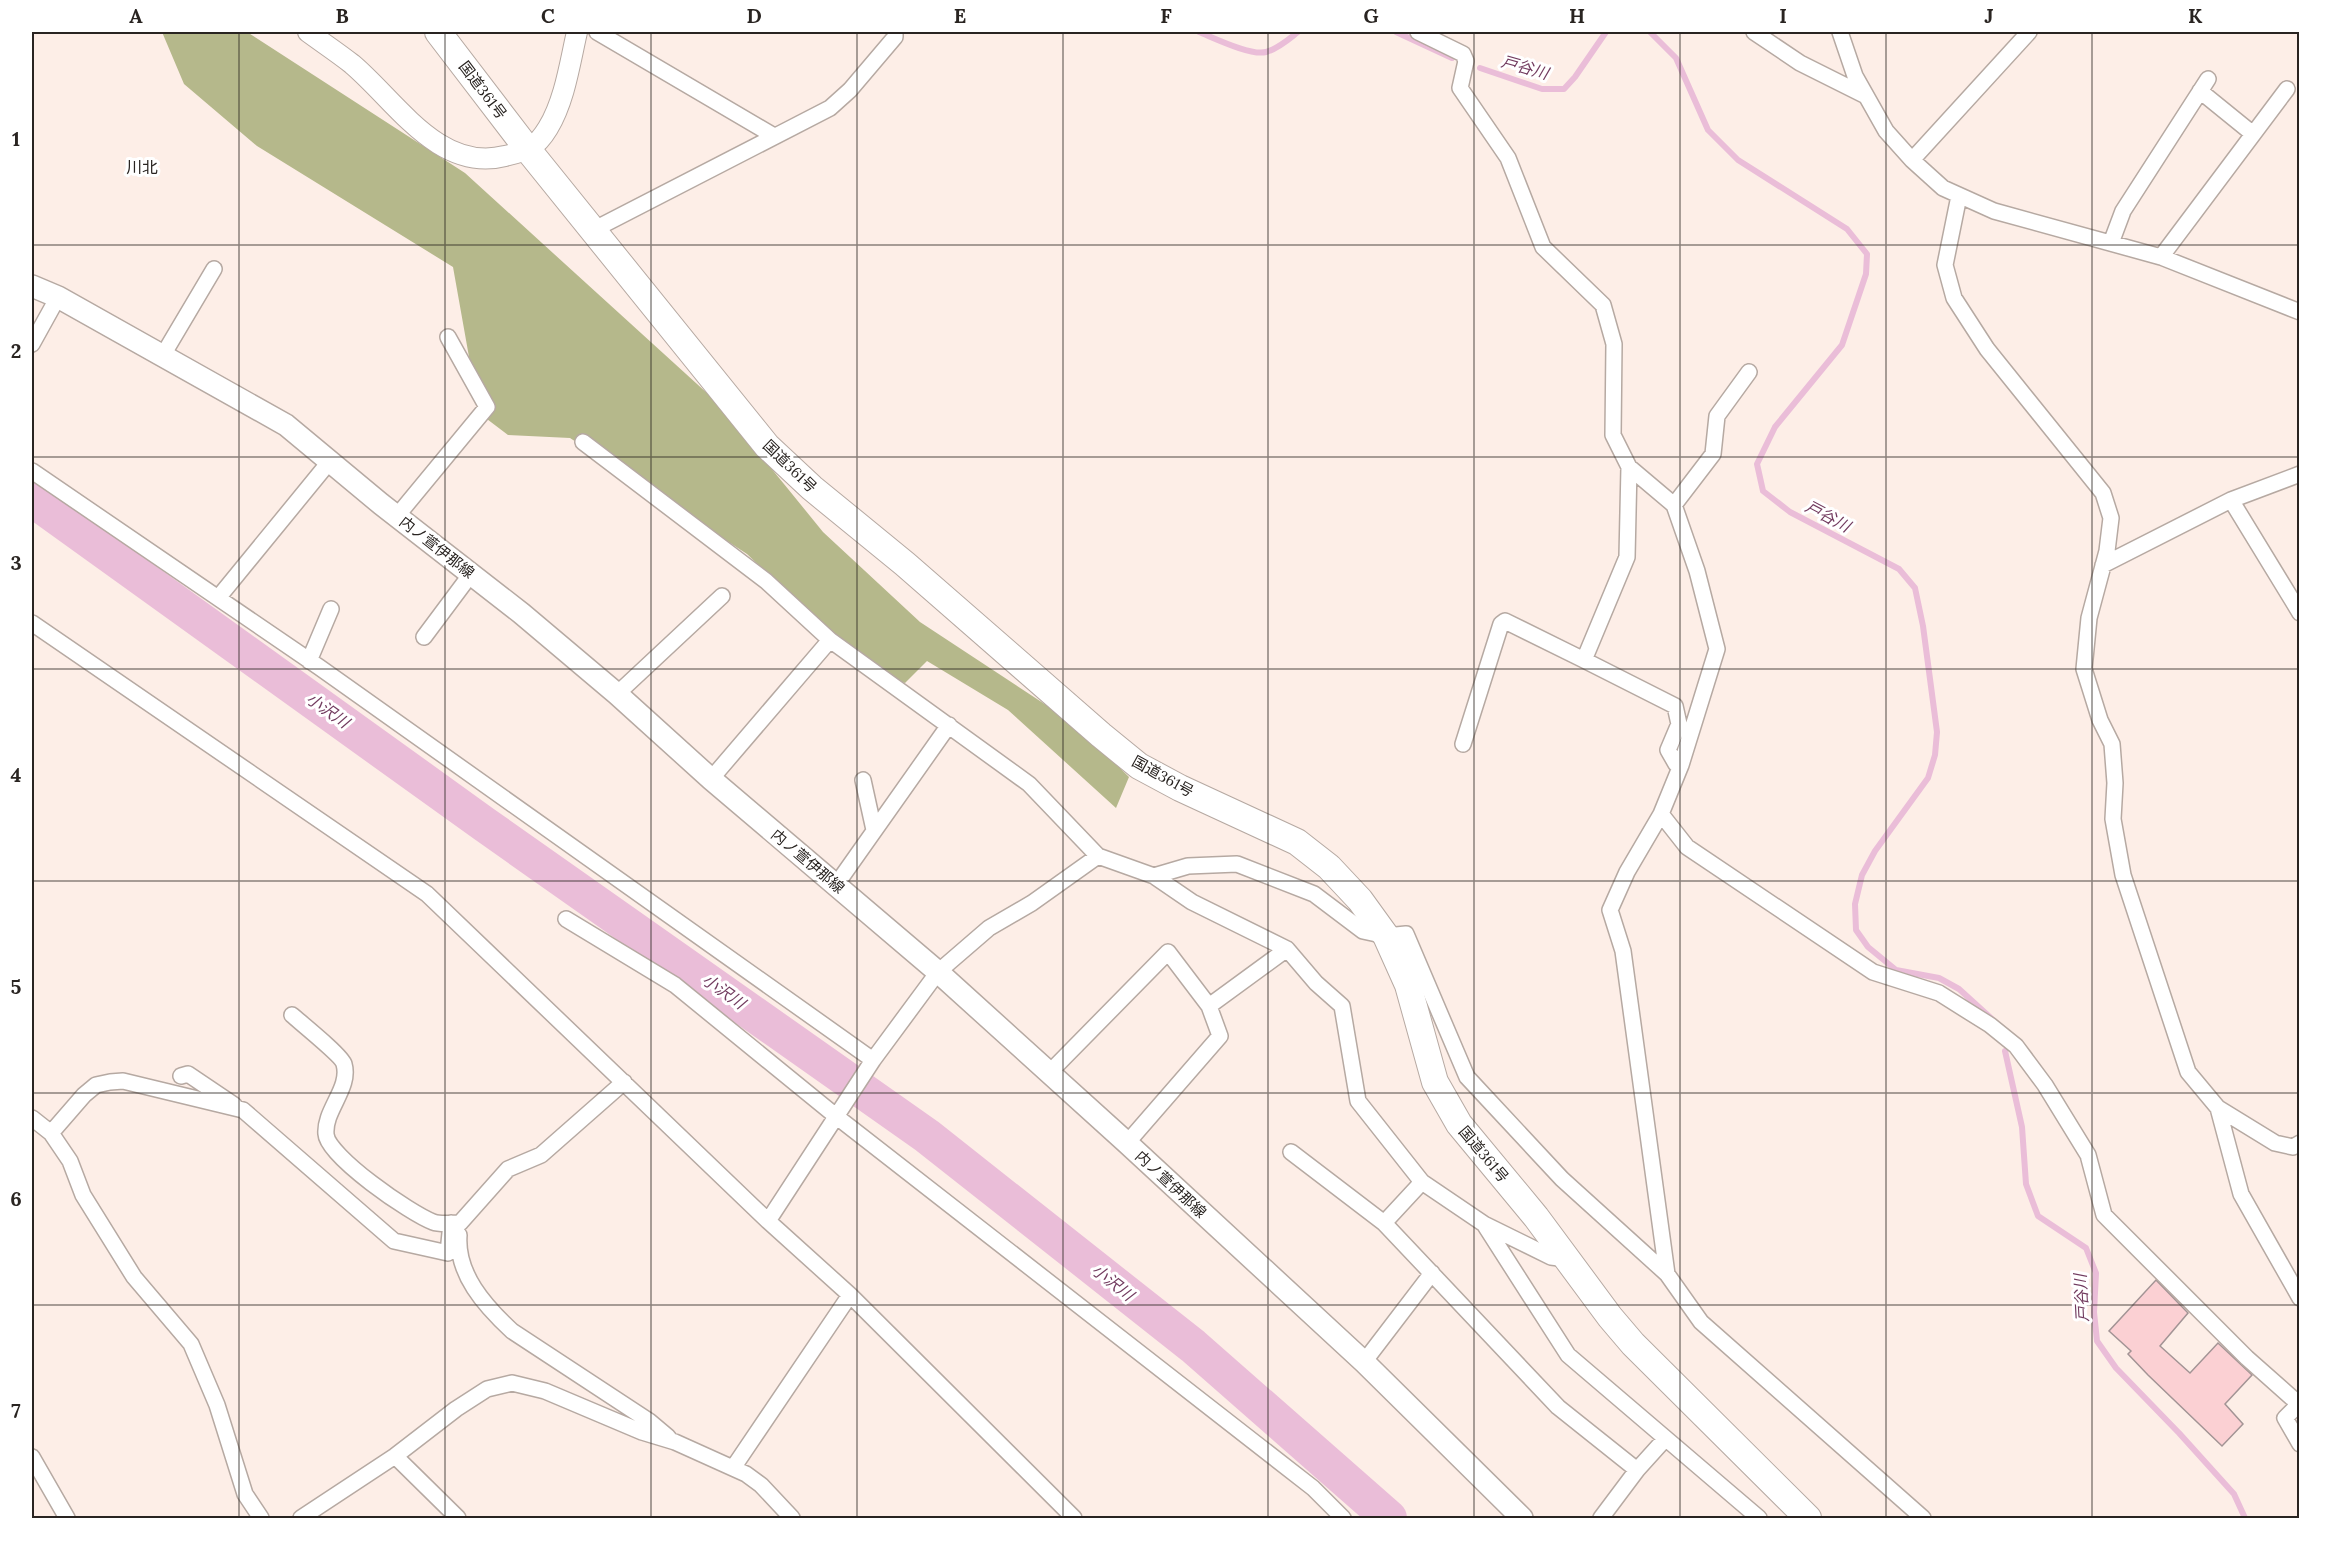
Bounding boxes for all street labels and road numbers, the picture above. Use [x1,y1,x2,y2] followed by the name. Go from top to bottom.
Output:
[455,57,511,123] street label: 国道361号
[759,436,821,496] street label: 国道361号
[396,512,478,582] street label: 内ノ萱伊那線
[1129,751,1197,801] street label: 国道361号
[767,825,849,897] street label: 内ノ萱伊那線
[1455,1122,1513,1186] street label: 国道361号
[1132,1146,1210,1222] street label: 内ノ萱伊那線

